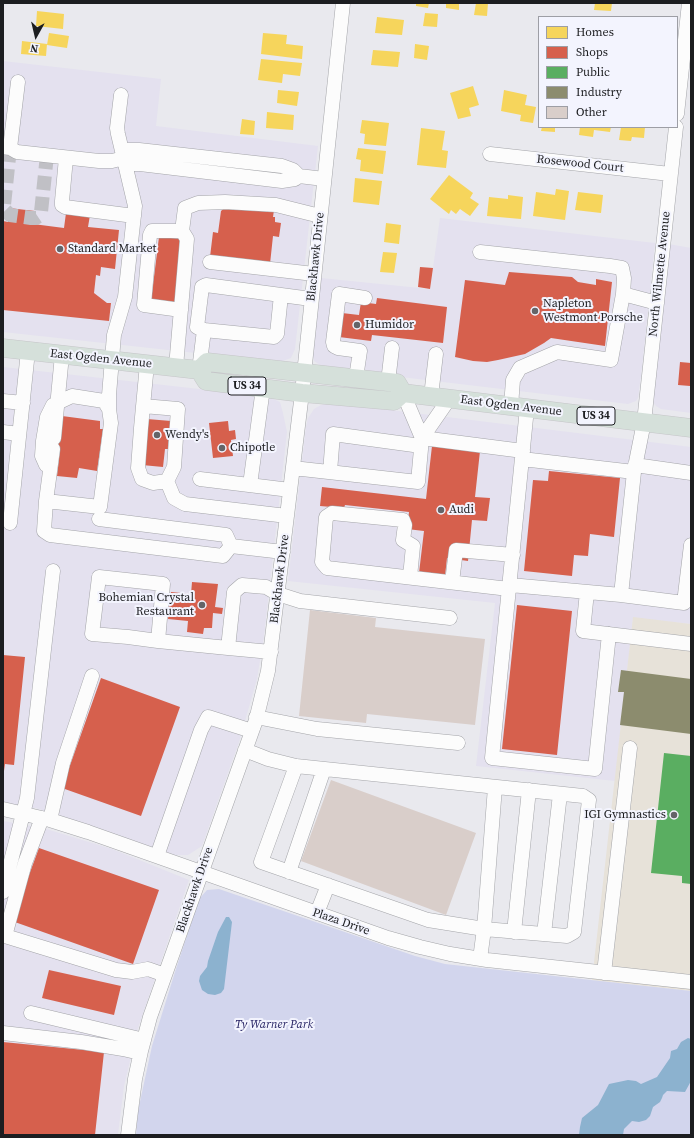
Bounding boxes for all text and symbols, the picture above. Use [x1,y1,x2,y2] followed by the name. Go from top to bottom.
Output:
[16,16,56,56] north arrow
[538,16,678,128] legend
[576,24,614,40] text: Homes
[29,40,39,56] text: N
[576,44,608,60] text: Shops
[576,64,610,80] text: Public
[576,84,622,100] text: Industry
[576,104,607,120] text: Other
[536,152,624,176] street label: Rosewood Court
[646,211,674,337] street label: North Wilmette Avenue
[304,212,328,302] street label: Blackhawk Drive
[68,242,156,256] place label: Standard Market
[55,244,65,254] marker: Standard Market
[543,297,643,325] place label: Napleton Westmont Porsche
[530,306,540,316] marker: Napleton Westmont Porsche
[365,318,414,332] place label: Humidor
[352,320,362,330] marker: Humidor
[49,346,153,372] street label: East Ogden Avenue
[228,377,266,395] road number: US 34
[459,393,563,419] street label: East Ogden Avenue
[577,407,615,425] road number: US 34
[165,428,209,442] place label: Wendy's
[152,430,162,440] marker: Wendy's
[230,441,275,455] place label: Chipotle
[217,443,227,453] marker: Chipotle
[449,503,474,517] place label: Audi
[436,505,446,515] marker: Audi
[267,534,293,624] street label: Blackhawk Drive
[99,591,194,619] place label: Bohemian Crystal Restaurant
[197,600,207,610] marker: Bohemian Crystal Restaurant
[584,808,666,822] place label: IGI Gymnastics
[669,810,679,820] marker: IGI Gymnastics
[174,845,216,935] street label: Blackhawk Drive
[310,905,372,939] street label: Plaza Drive
[235,1018,313,1032] park label: Ty Warner Park

